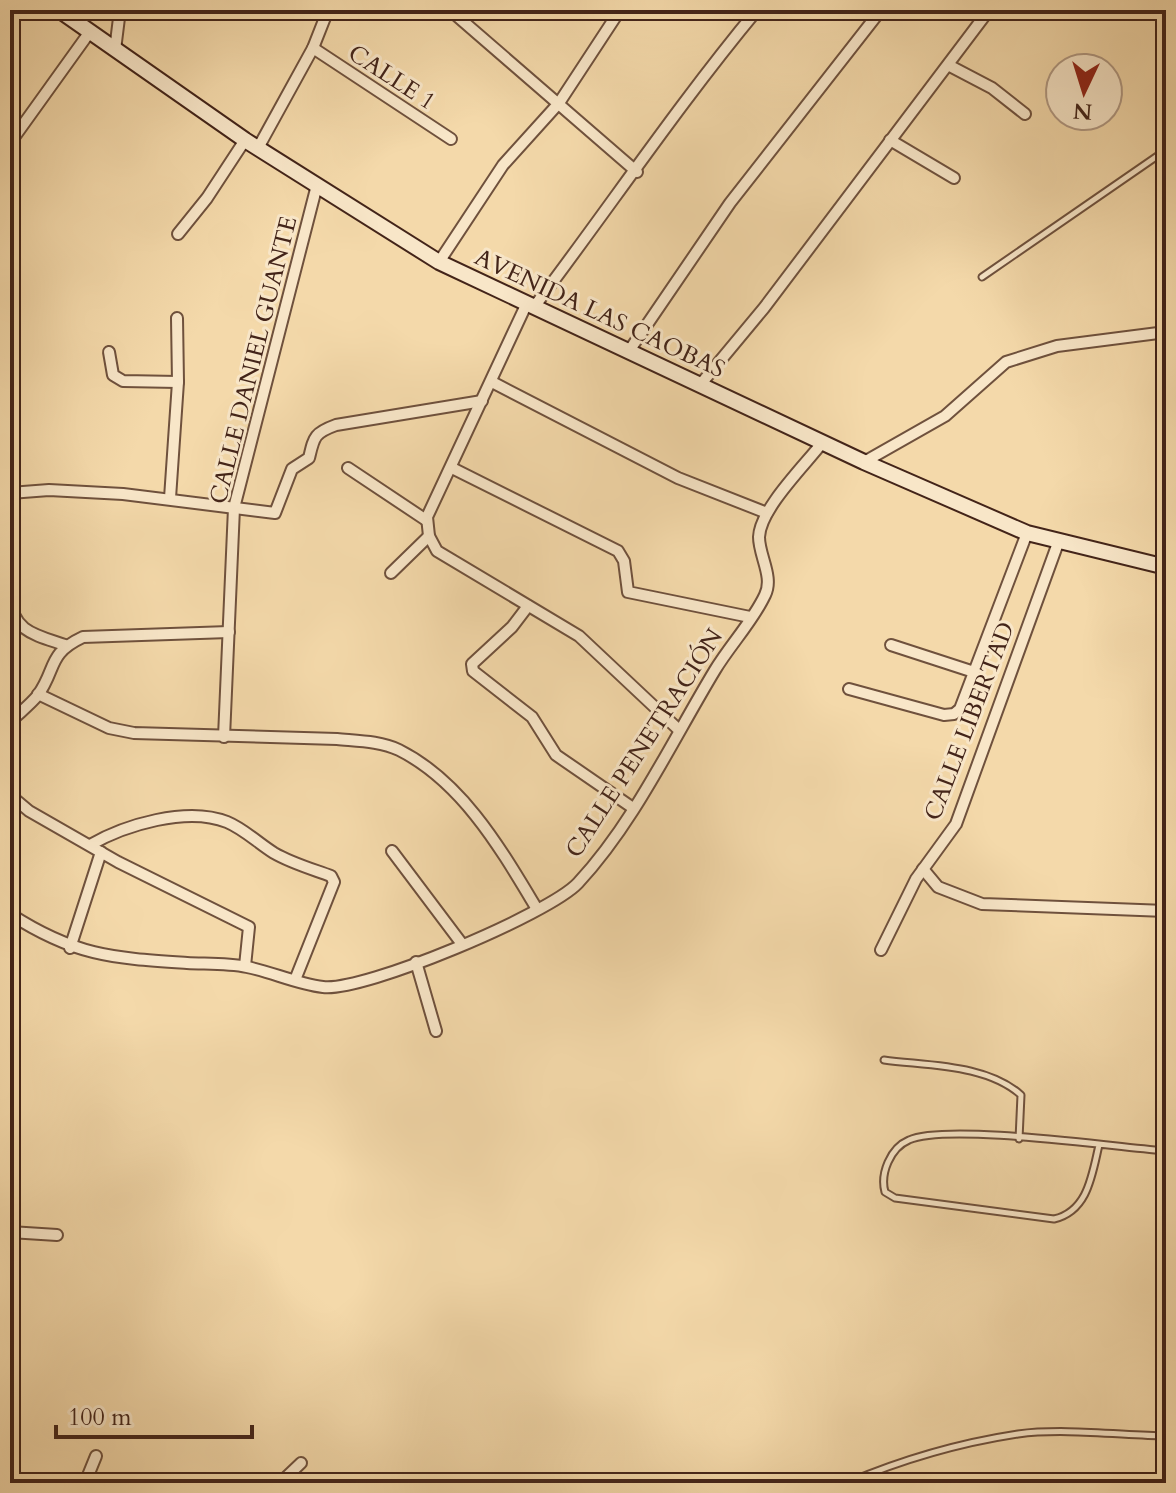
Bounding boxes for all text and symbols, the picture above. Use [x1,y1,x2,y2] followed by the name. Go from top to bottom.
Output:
[342,37,442,118] street label: CALLE 1
[1044,52,1124,132] north arrow
[1072,95,1093,127] text: N
[202,213,305,507] street label: CALLE DANIEL GUANTE
[469,241,730,386] street label: AVENIDA LAS CAOBAS
[916,617,1023,825] street label: CALLE LIBERTAD
[558,622,731,864] street label: CALLE PENETRACIÓN
[56,1389,252,1439] scale bar
[68,1401,132,1434] text: 100 m

